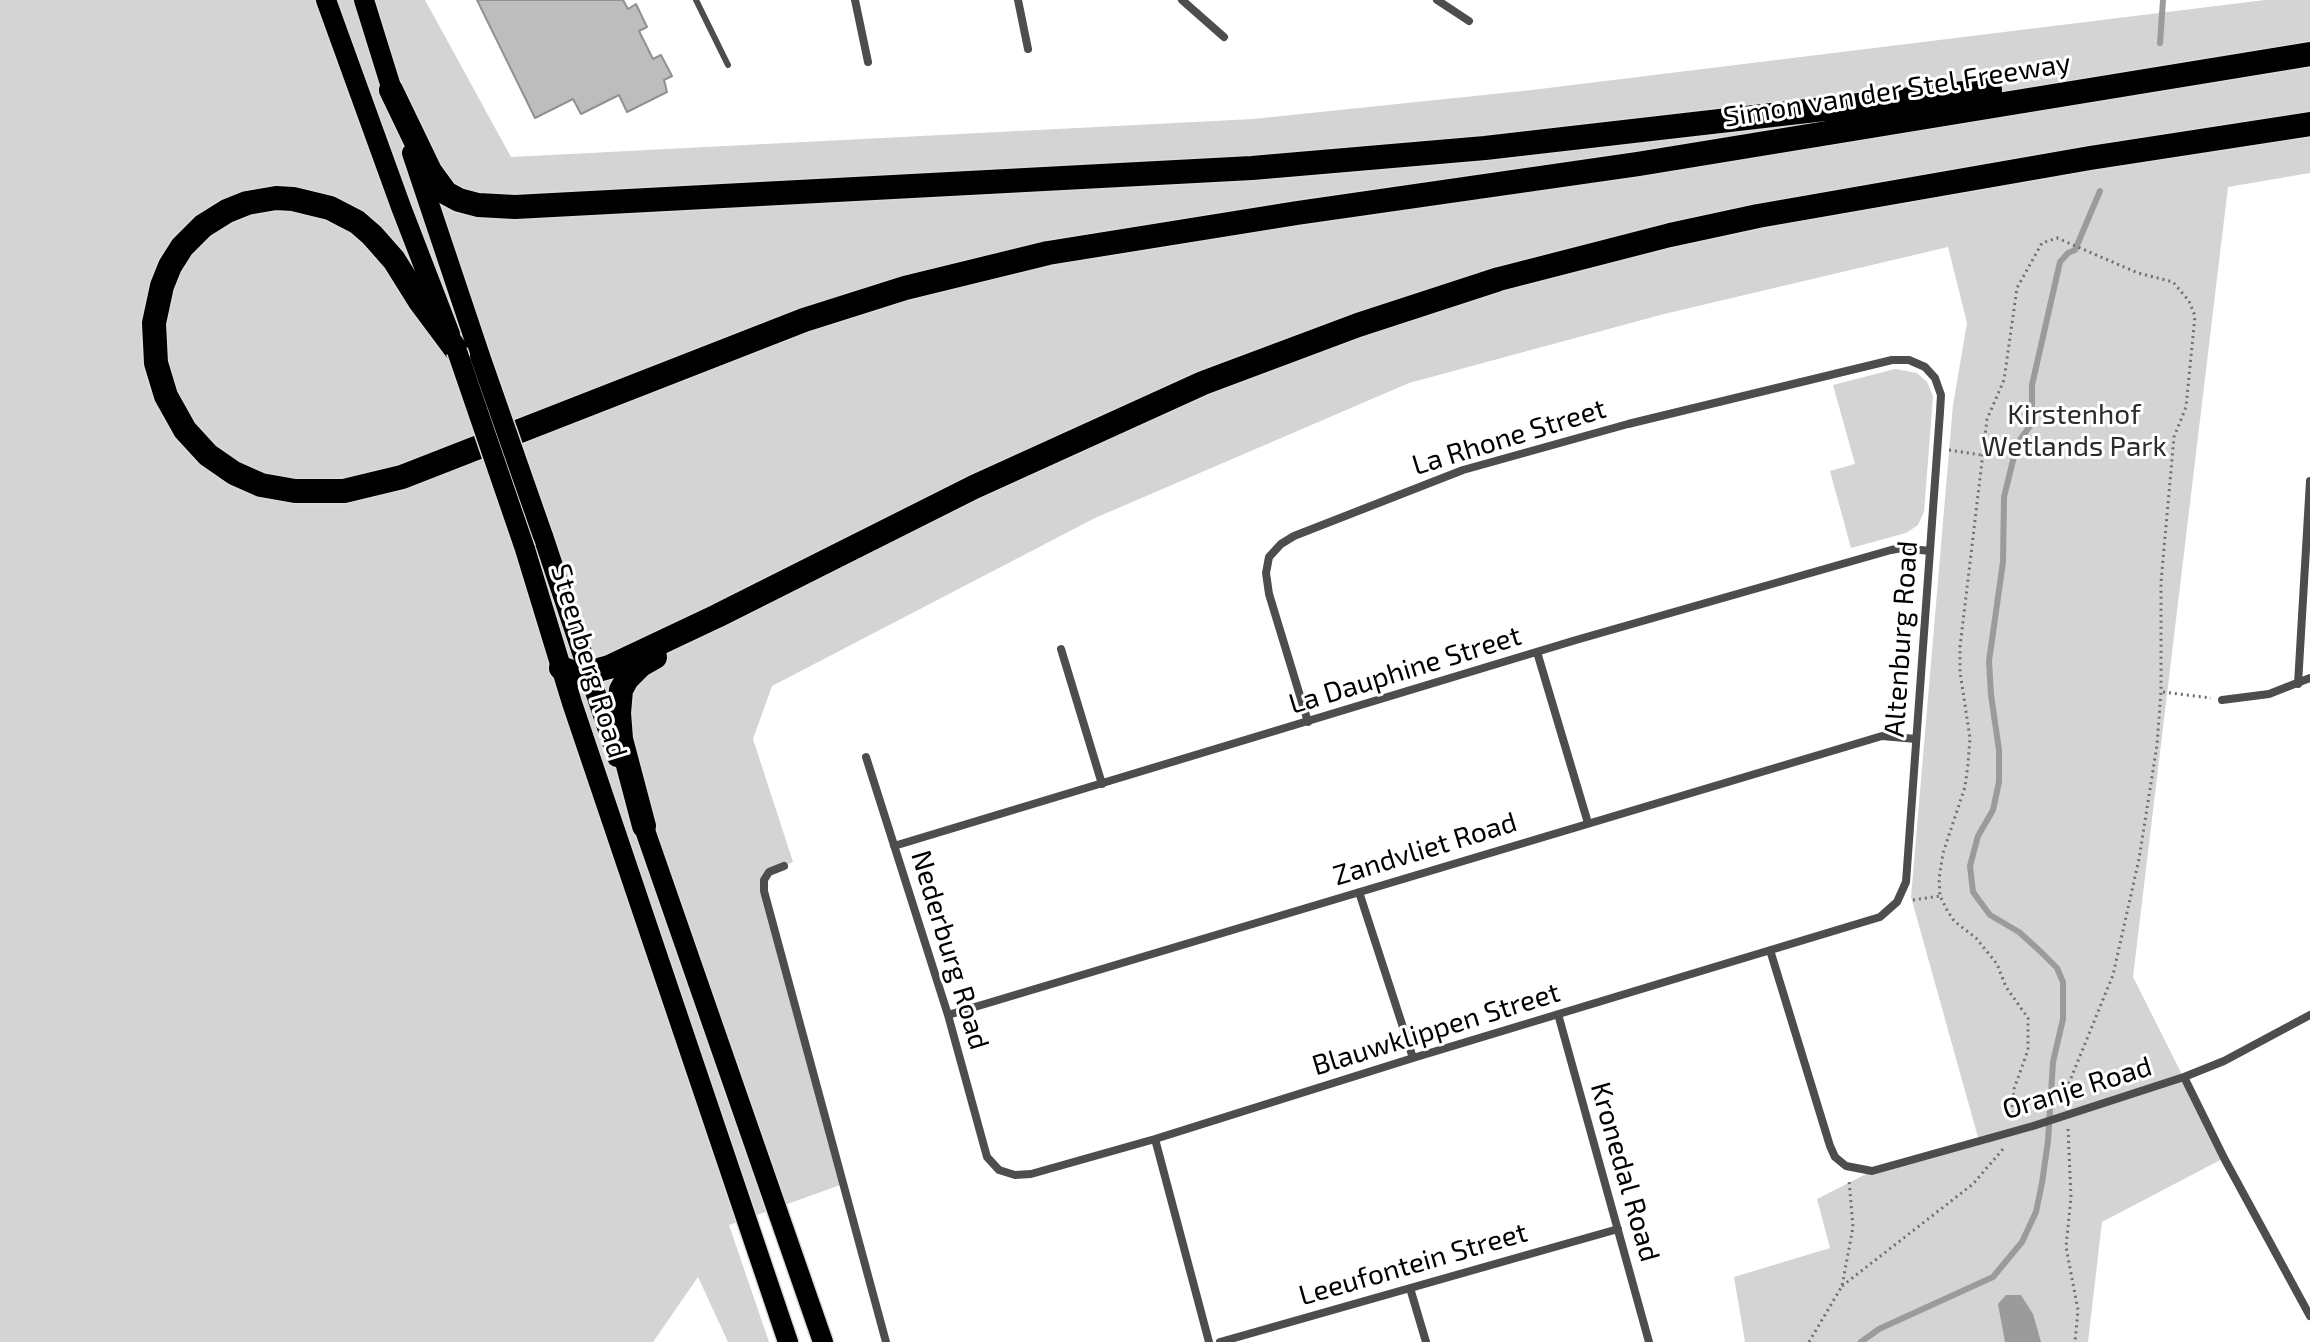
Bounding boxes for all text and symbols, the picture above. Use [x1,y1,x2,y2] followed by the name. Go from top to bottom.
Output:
[1721,46,2073,134] street label: Simon van der Stel Freeway
[1408,392,1610,482] street label: La Rhone Street
[1981,398,2167,464] park label: Kirstenhof Wetlands Park
[1877,540,1925,738] street label: Altenburg Road
[544,560,634,762] street label: Steenberg Road
[1285,619,1525,721] street label: La Dauphine Street
[1329,805,1521,893] street label: Zandvliet Road
[904,846,996,1054] street label: Nederburg Road
[1308,975,1564,1083] street label: Blauwklippen Street
[1998,1049,2156,1127] street label: Oranje Road
[1583,1078,1667,1266] street label: Kronedal Road
[1295,1215,1531,1313] street label: Leeufontein Street

